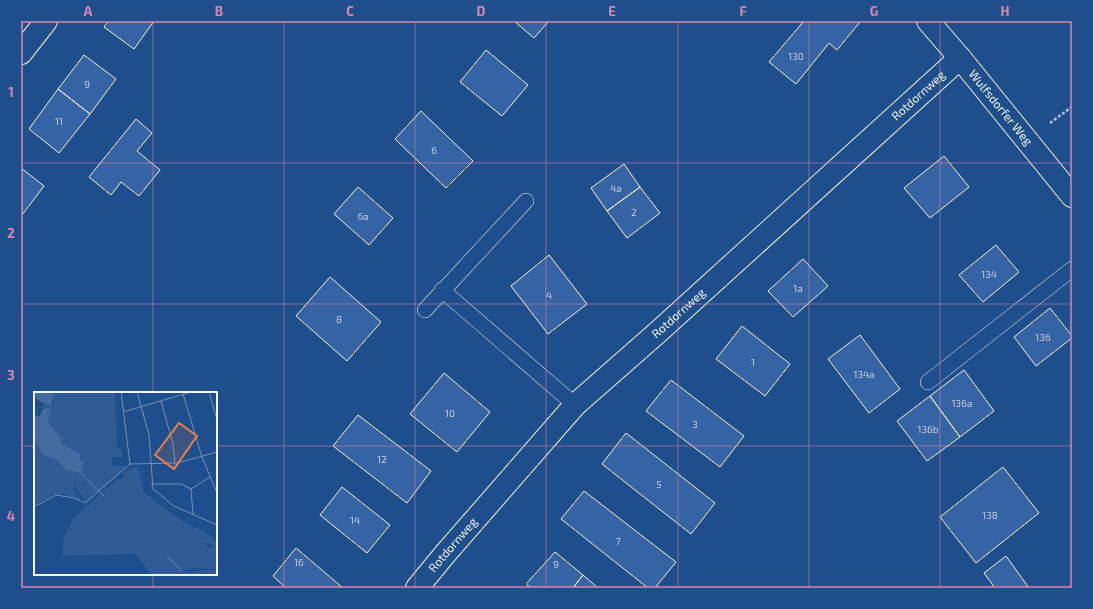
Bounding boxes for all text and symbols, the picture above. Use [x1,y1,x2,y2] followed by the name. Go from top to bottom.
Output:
[84,3,93,19] text: A
[215,3,223,19] text: B
[346,3,354,19] text: C
[477,3,486,19] text: D
[608,3,616,19] text: E
[739,3,747,19] text: F
[870,3,878,19] text: G
[1001,3,1010,19] text: H
[788,50,804,62] house number: 130
[888,67,948,123] street label: Rotdornweg
[966,67,1036,148] street label: Wulfsdorfer Weg
[84,78,90,90] house number: 9
[8,84,14,100] text: 1
[55,115,63,127] house number: 11
[431,144,437,156] house number: 6
[610,182,622,194] house number: 4a
[631,206,637,218] house number: 2
[357,210,369,222] house number: 6a
[7,225,15,241] text: 2
[981,268,997,280] house number: 134
[793,282,803,294] house number: 1a
[648,285,708,341] street label: Rotdornweg
[546,289,552,301] house number: 4
[336,313,342,325] house number: 8
[1035,331,1051,343] house number: 136
[751,356,755,368] house number: 1
[7,367,15,383] text: 3
[853,368,875,380] house number: 134a
[34,392,217,575] inset map
[952,397,972,409] house number: 136a
[445,407,455,419] house number: 10
[692,418,698,430] house number: 3
[918,423,939,435] house number: 136b
[377,453,387,465] house number: 12
[656,478,662,490] house number: 5
[7,508,15,524] text: 4
[982,509,998,521] house number: 138
[350,514,360,526] house number: 14
[425,514,480,575] street label: Rotdornweg
[615,535,621,547] house number: 7
[294,556,304,568] house number: 16
[553,558,559,570] house number: 9

